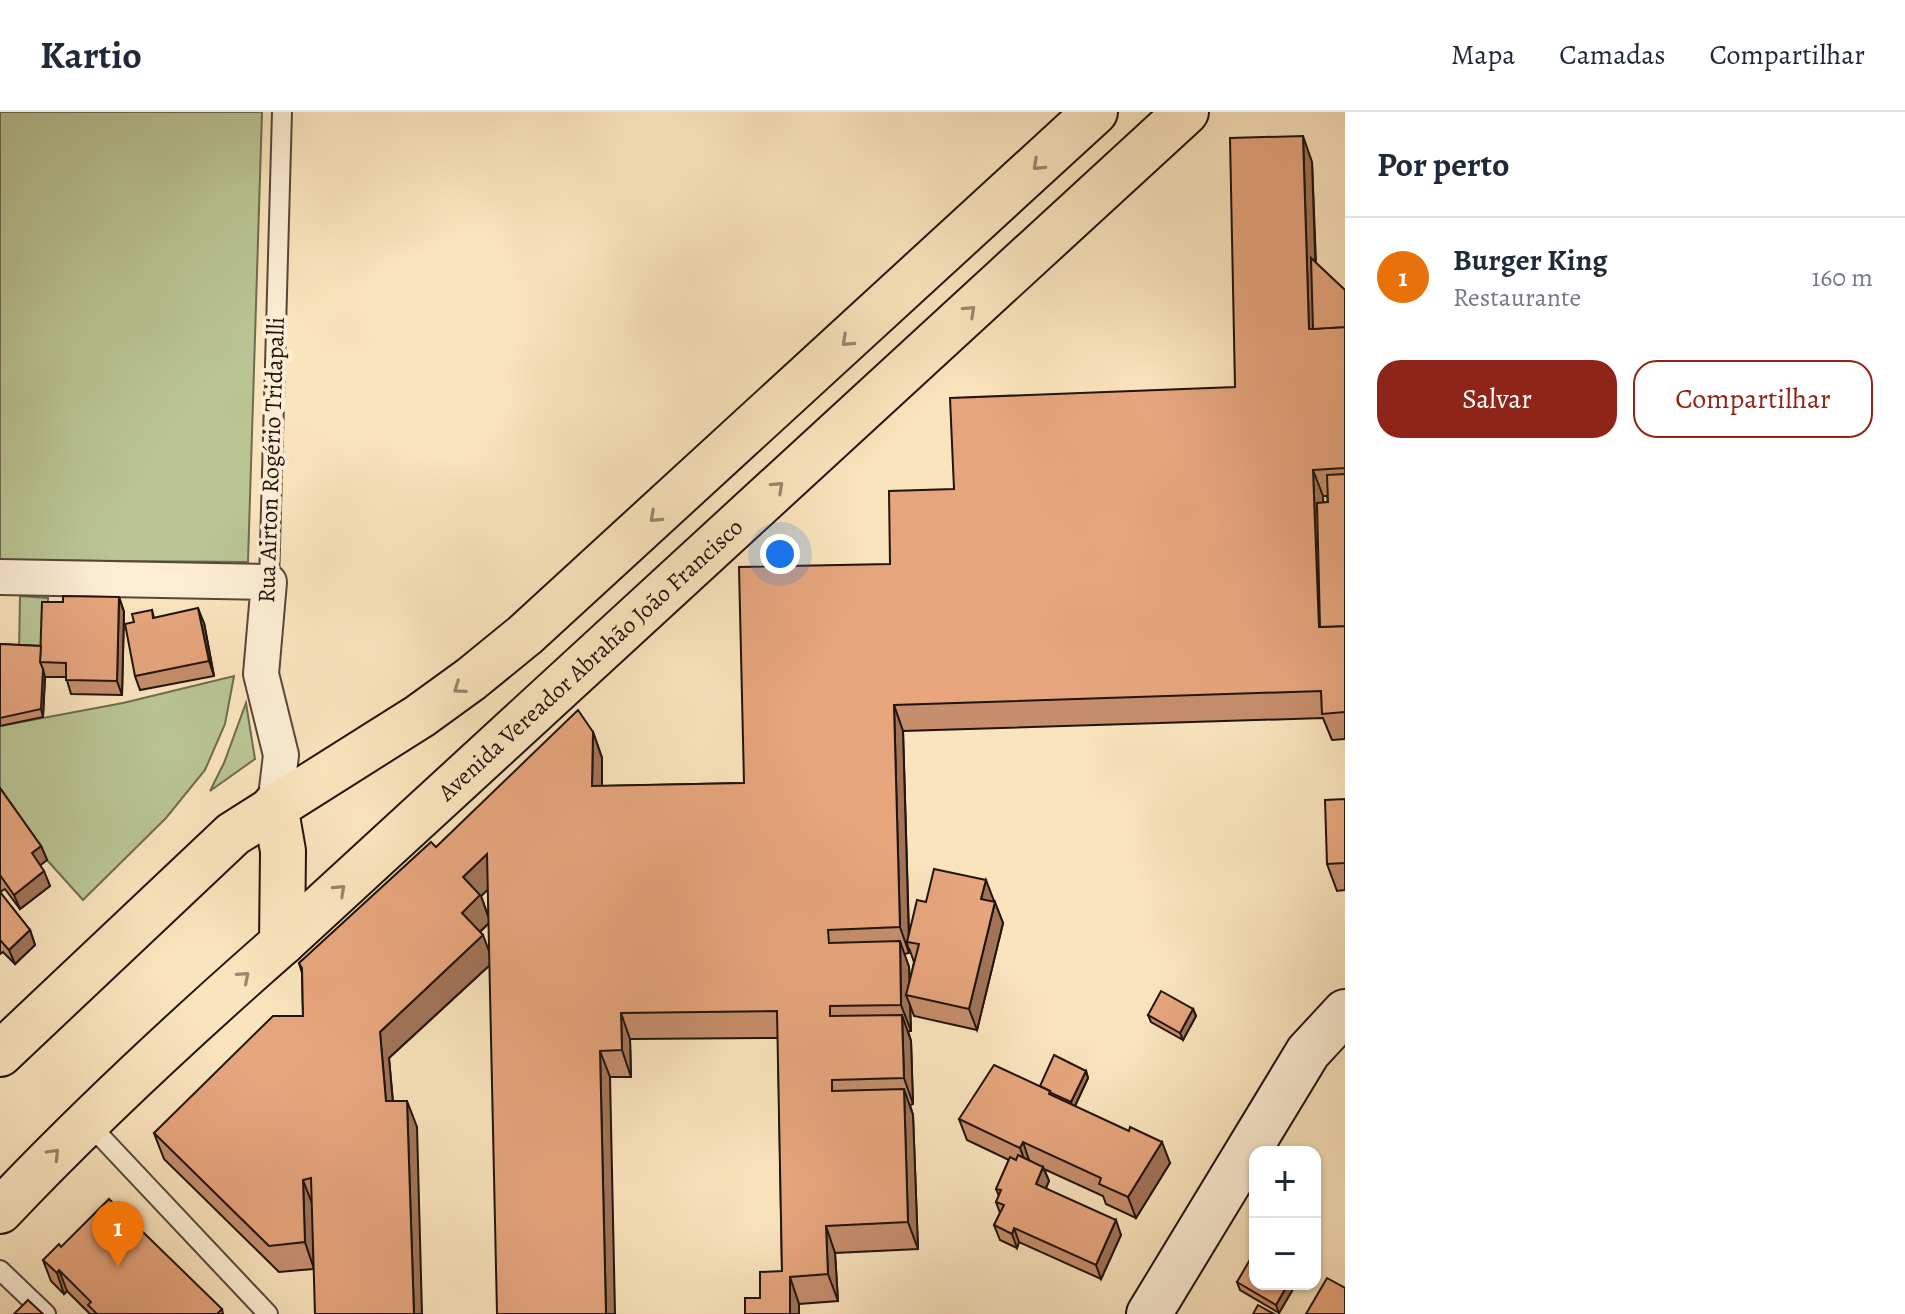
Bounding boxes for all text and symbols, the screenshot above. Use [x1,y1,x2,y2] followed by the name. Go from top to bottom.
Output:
[40,29,142,81] text: Kartio
[1451,36,1515,74] text: Mapa
[1559,36,1666,74] text: Camadas
[1710,36,1865,74] text: Compartilhar
[1377,141,1510,188] text: Por perto
[1033,155,1047,170] one-way arrow
[1453,240,1608,280] text: Burger King
[1398,260,1408,295] text: 1
[1811,260,1873,295] text: 160 m
[1453,280,1581,315] text: Restaurante
[960,306,975,320] one-way arrow
[250,316,292,604] street label: Rua Airton Rogério Tridapalli
[841,331,856,345] one-way arrow
[1377,360,1617,438] button: Salvar
[1633,360,1873,438] button: Compartilhar
[769,482,784,496] one-way arrow
[650,508,665,522] one-way arrow
[430,511,750,809] street label: Avenida Vereador Abrahão João Francisco
[760,534,800,574] your location
[454,678,468,693] one-way arrow
[330,886,345,900] one-way arrow
[234,972,249,986] one-way arrow
[1249,1146,1321,1290] map controls
[1249,1146,1321,1218] button: +
[44,1149,59,1163] one-way arrow
[92,1201,144,1267] pin: 1
[1249,1218,1321,1290] button: −

